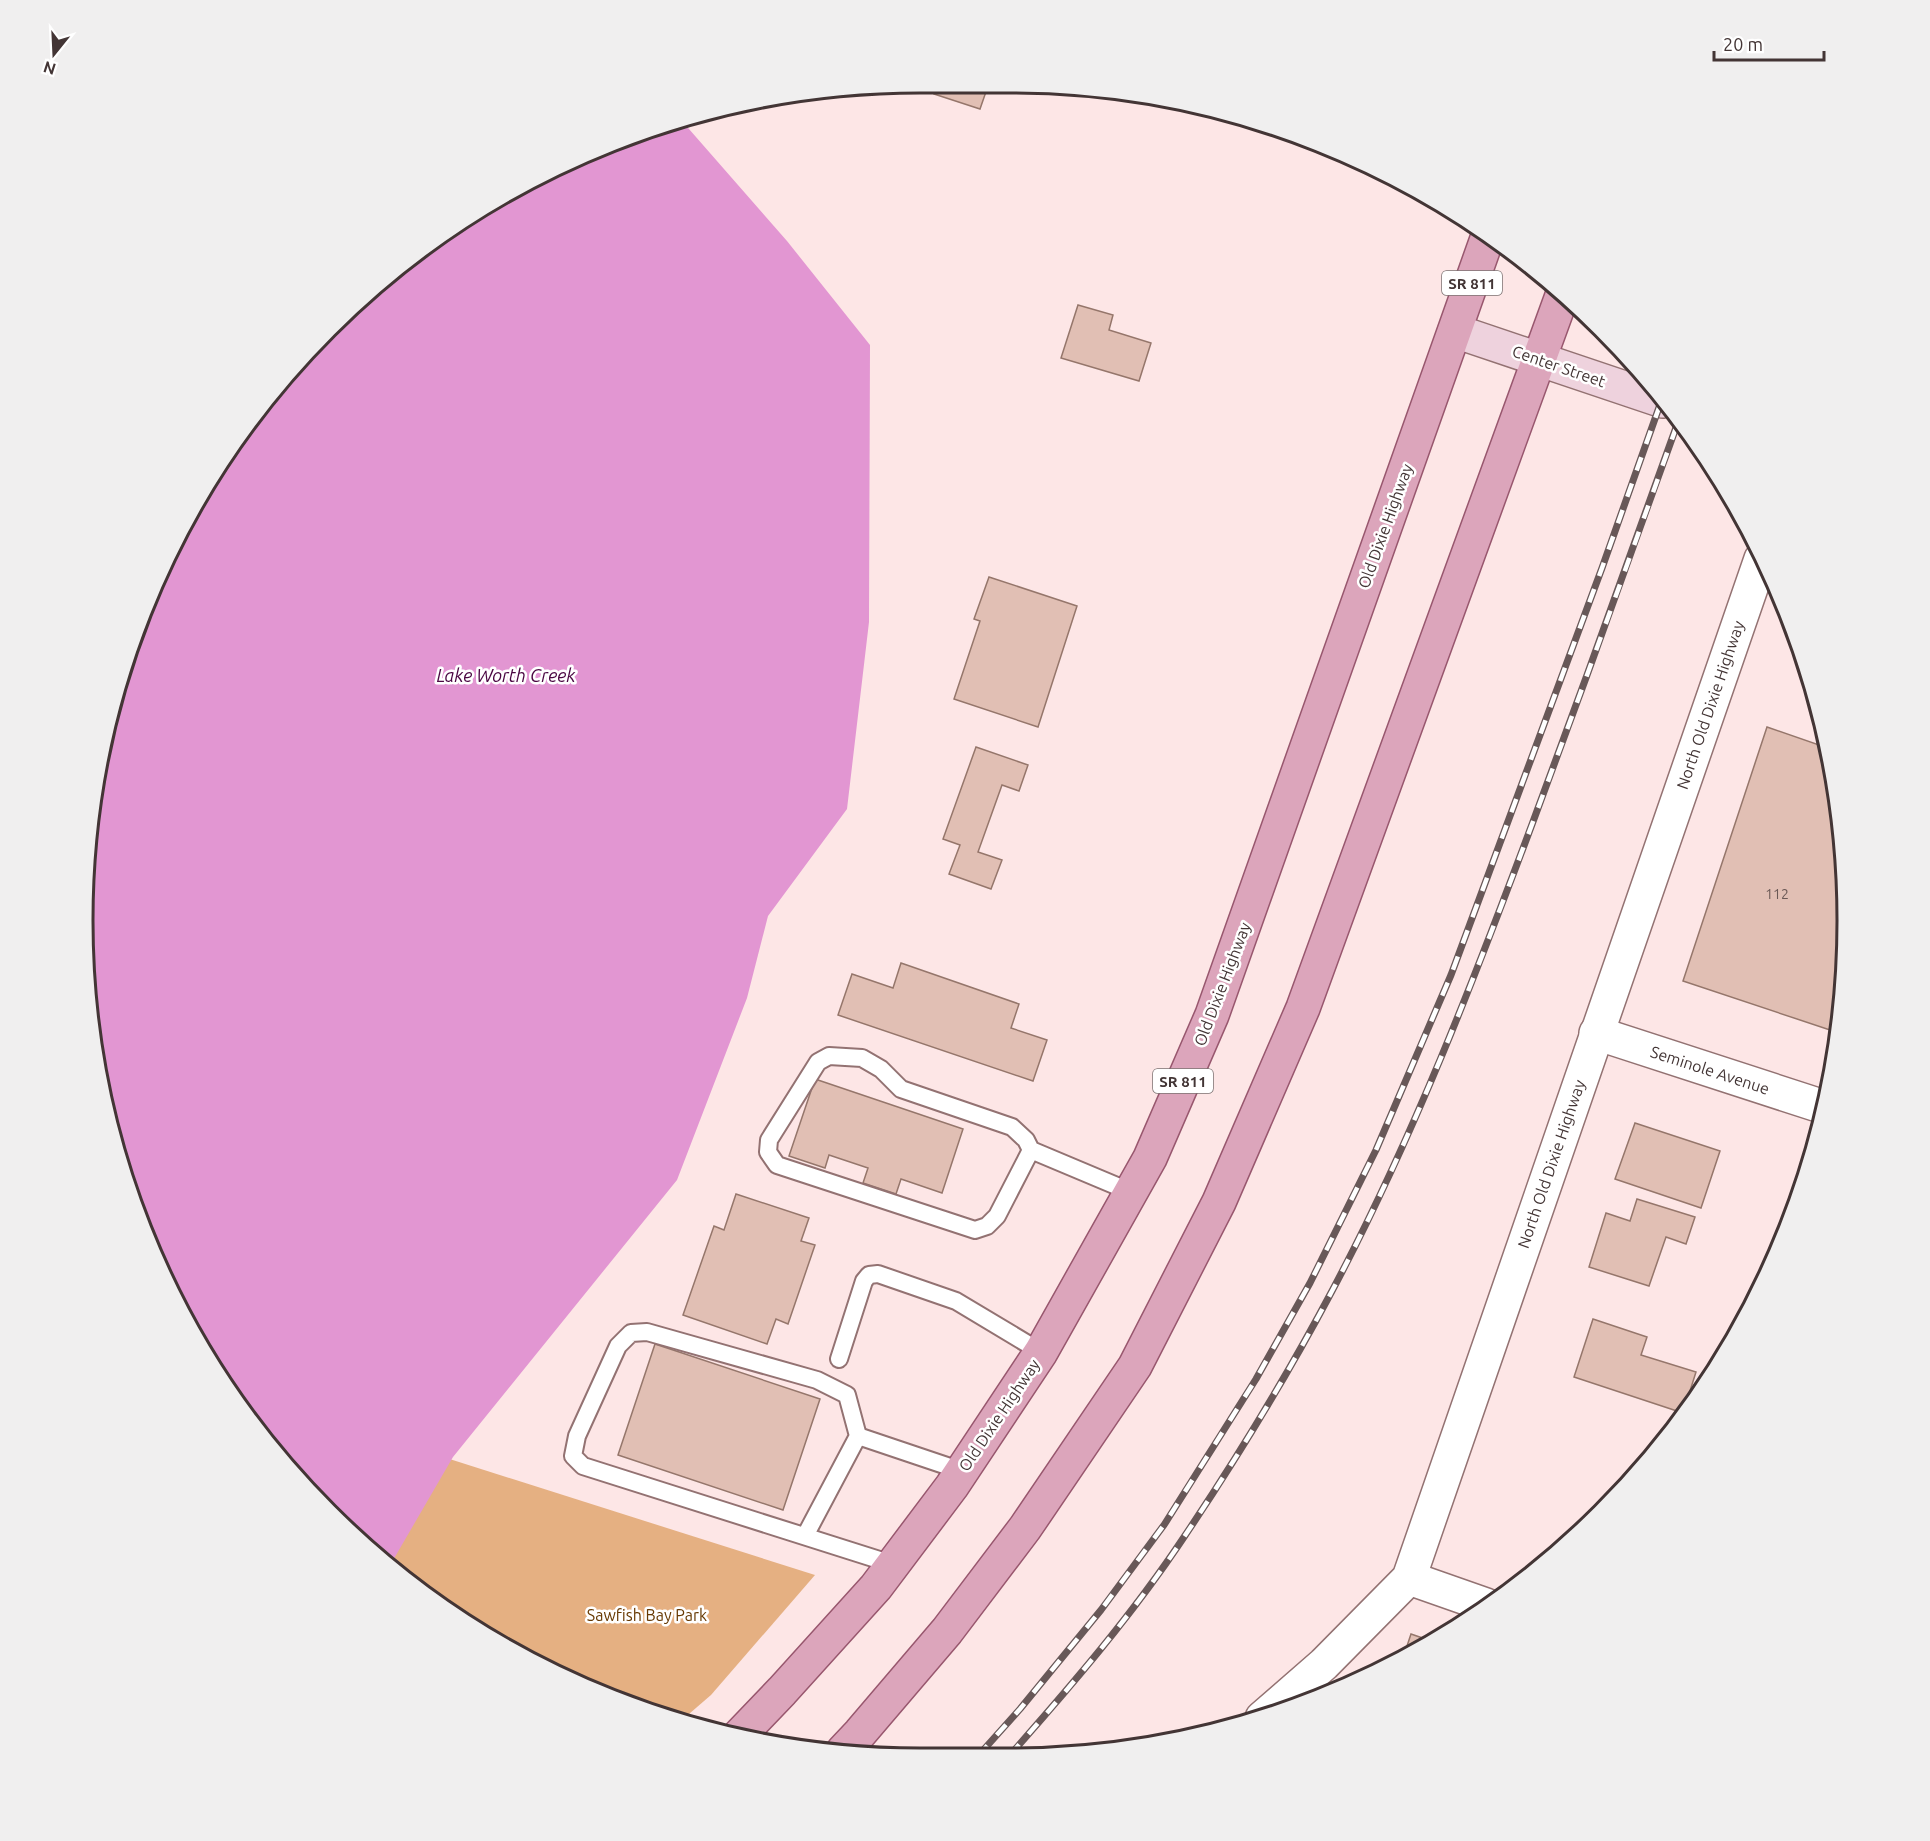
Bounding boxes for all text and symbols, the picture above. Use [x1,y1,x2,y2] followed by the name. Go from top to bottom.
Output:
[24,24,84,84] north arrow
[1714,24,1824,62] scale bar
[1723,34,1763,54] text: 20 m
[41,58,58,79] text: N
[1442,271,1502,295] road number: SR 811
[1510,342,1609,391] street label: Center Street
[1354,461,1416,591] street label: Old Dixie Highway
[1673,618,1747,792] street label: North Old Dixie Highway
[436,665,576,685] water label: Lake Worth Creek
[1765,886,1789,902] house number: 112
[1190,919,1254,1048] street label: Old Dixie Highway
[1648,1042,1772,1098] street label: Seminole Avenue
[1153,1069,1213,1093] road number: SR 811
[1514,1077,1588,1251] street label: North Old Dixie Highway
[955,1355,1043,1474] street label: Old Dixie Highway
[587,1606,707,1624] park label: Sawfish Bay Park

